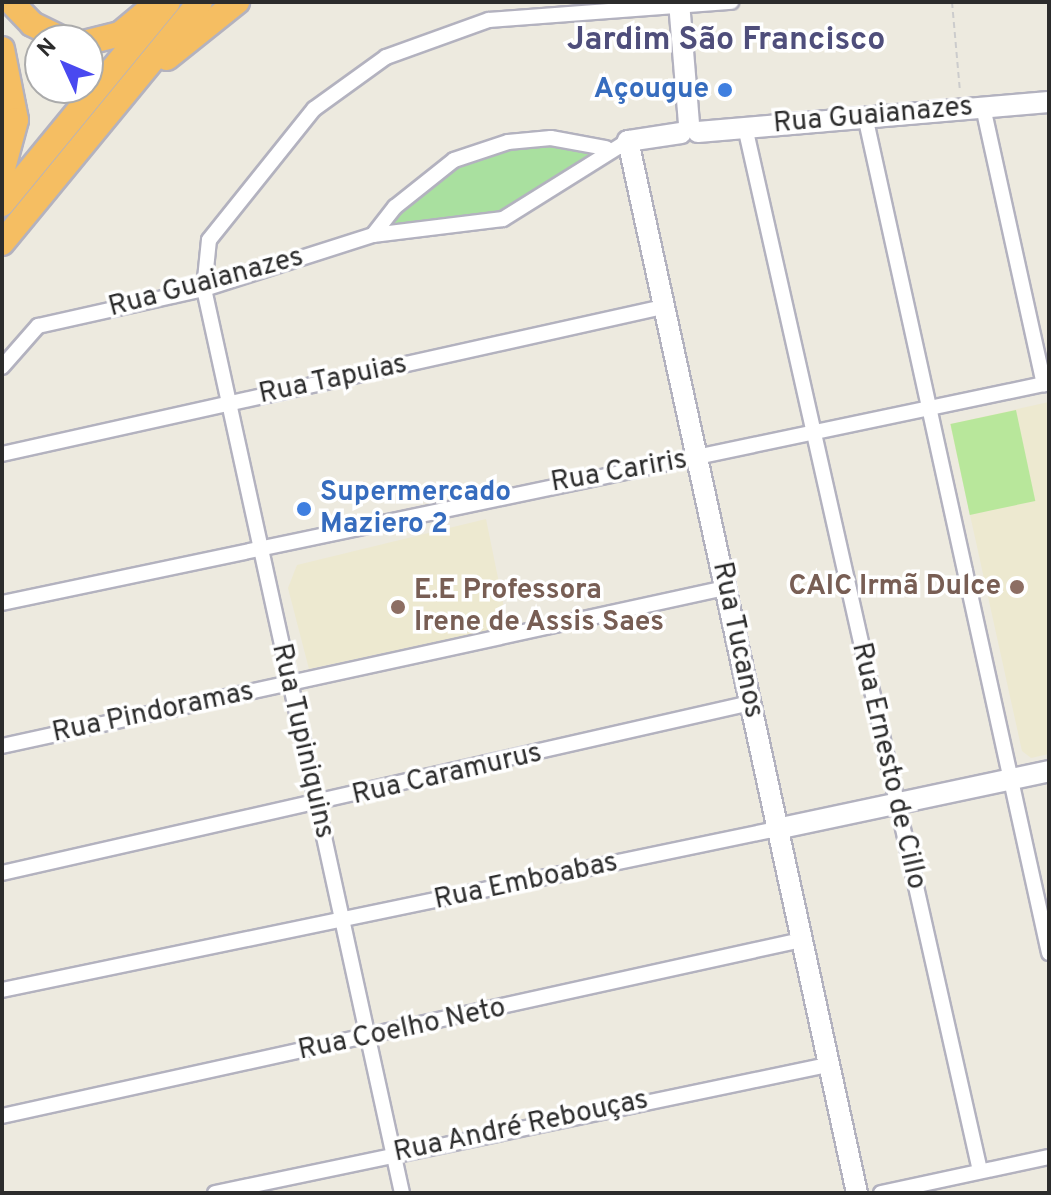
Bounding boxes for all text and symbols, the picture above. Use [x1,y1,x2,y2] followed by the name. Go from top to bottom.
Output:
[567,22,885,60] district label: Jardim São Francisco
[24,24,104,104] north arrow
[33,33,63,63] text: N
[594,73,709,107] place label: Açougue
[716,81,734,99] marker: Açougue
[772,91,974,141] street label: Rua Guaianazes
[105,241,307,325] street label: Rua Guaianazes
[255,348,411,412] street label: Rua Tapuias
[548,444,690,500] street label: Rua Cariris
[320,476,511,542] place label: Supermercado Maziero 2
[295,500,313,518] marker: Supermercado Maziero 2
[704,558,770,722] street label: Rua Tucanos
[789,570,1001,604] place label: CAIC Irmã Dulce
[414,574,665,640] place label: E.E Professora Irene de Assis Saes
[1008,578,1026,596] marker: CAIC Irmã Dulce
[389,598,407,616] marker: E.E Professora Irene de Assis Saes
[843,639,933,893] street label: Rua Ernesto de Cillo
[263,640,341,842] street label: Rua Tupiniquins
[49,675,257,751] street label: Rua Pindoramas
[349,737,545,813] street label: Rua Caramurus
[431,846,621,918] street label: Rua Emboabas
[295,992,509,1068] street label: Rua Coelho Neto
[390,1084,652,1170] street label: Rua André Rebouças

